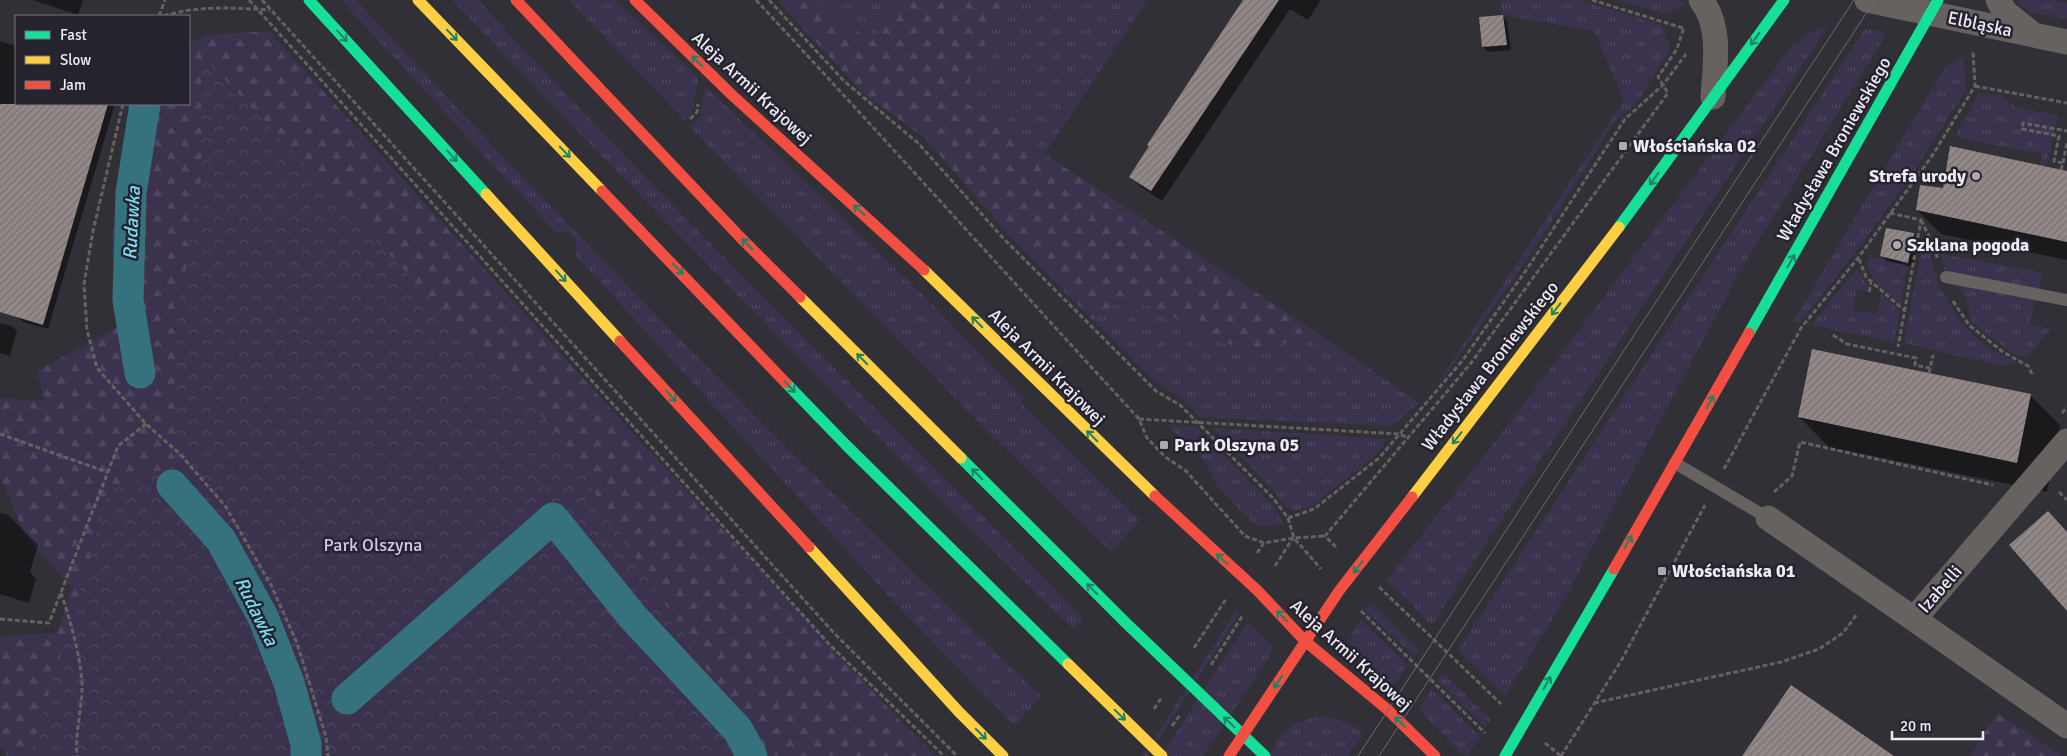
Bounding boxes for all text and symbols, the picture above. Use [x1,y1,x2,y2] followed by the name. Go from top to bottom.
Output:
[1946,6,2014,42] street label: Elbląska
[15,15,190,105] legend
[60,26,87,44] text: Fast
[687,27,817,149] street label: Aleja Armii Krajowej
[336,29,348,42] one-way arrow
[446,29,458,41] one-way arrow
[1750,32,1760,46] one-way arrow
[60,51,91,69] text: Slow
[1772,53,1896,245] street label: Władysława Broniewskiego
[690,55,703,67] one-way arrow
[60,76,86,94] text: Jam
[1633,135,1756,157] place label: Włościańska 02
[1617,140,1629,152] marker: Włościańska 02
[559,146,571,158] one-way arrow
[446,149,457,162] one-way arrow
[1869,165,1966,187] place label: Strefa urody
[1970,170,1982,182] marker: Strefa urody
[1648,172,1659,185] one-way arrow
[118,184,146,261] water label: Rudawka
[852,204,865,216] one-way arrow
[1907,234,2029,256] place label: Szklana pogoda
[741,238,753,251] one-way arrow
[1891,239,1903,251] marker: Szklana pogoda
[1786,253,1796,268] one-way arrow
[672,263,684,275] one-way arrow
[555,269,567,282] one-way arrow
[1417,277,1563,455] street label: Władysława Broniewskiego
[1550,302,1561,315] one-way arrow
[984,304,1110,430] street label: Aleja Armii Krajowej
[970,316,983,328] one-way arrow
[856,353,868,365] one-way arrow
[784,380,796,393] one-way arrow
[665,389,677,402] one-way arrow
[1706,395,1716,409] one-way arrow
[1086,430,1099,442] one-way arrow
[1451,431,1462,444] one-way arrow
[1174,434,1299,456] place label: Park Olszyna 05
[1158,439,1170,451] marker: Park Olszyna 05
[971,468,983,480] one-way arrow
[324,534,422,556] park label: Park Olszyna
[1624,535,1634,550] one-way arrow
[1215,553,1228,565] one-way arrow
[1352,560,1363,573] one-way arrow
[1672,560,1796,582] place label: Włościańska 01
[1913,561,1967,617] street label: Izabelli
[1656,565,1668,577] marker: Włościańska 01
[229,573,284,651] water label: Rudawka
[1086,583,1098,595] one-way arrow
[1286,595,1416,715] street label: Aleja Armii Krajowej
[1276,610,1288,623] one-way arrow
[1273,675,1283,689] one-way arrow
[1543,676,1553,691] one-way arrow
[1892,708,1983,740] scale bar
[1113,709,1126,721] one-way arrow
[1223,716,1236,728] one-way arrow
[1394,716,1407,728] one-way arrow
[1900,717,1931,735] text: 20 m
[975,728,987,740] one-way arrow

